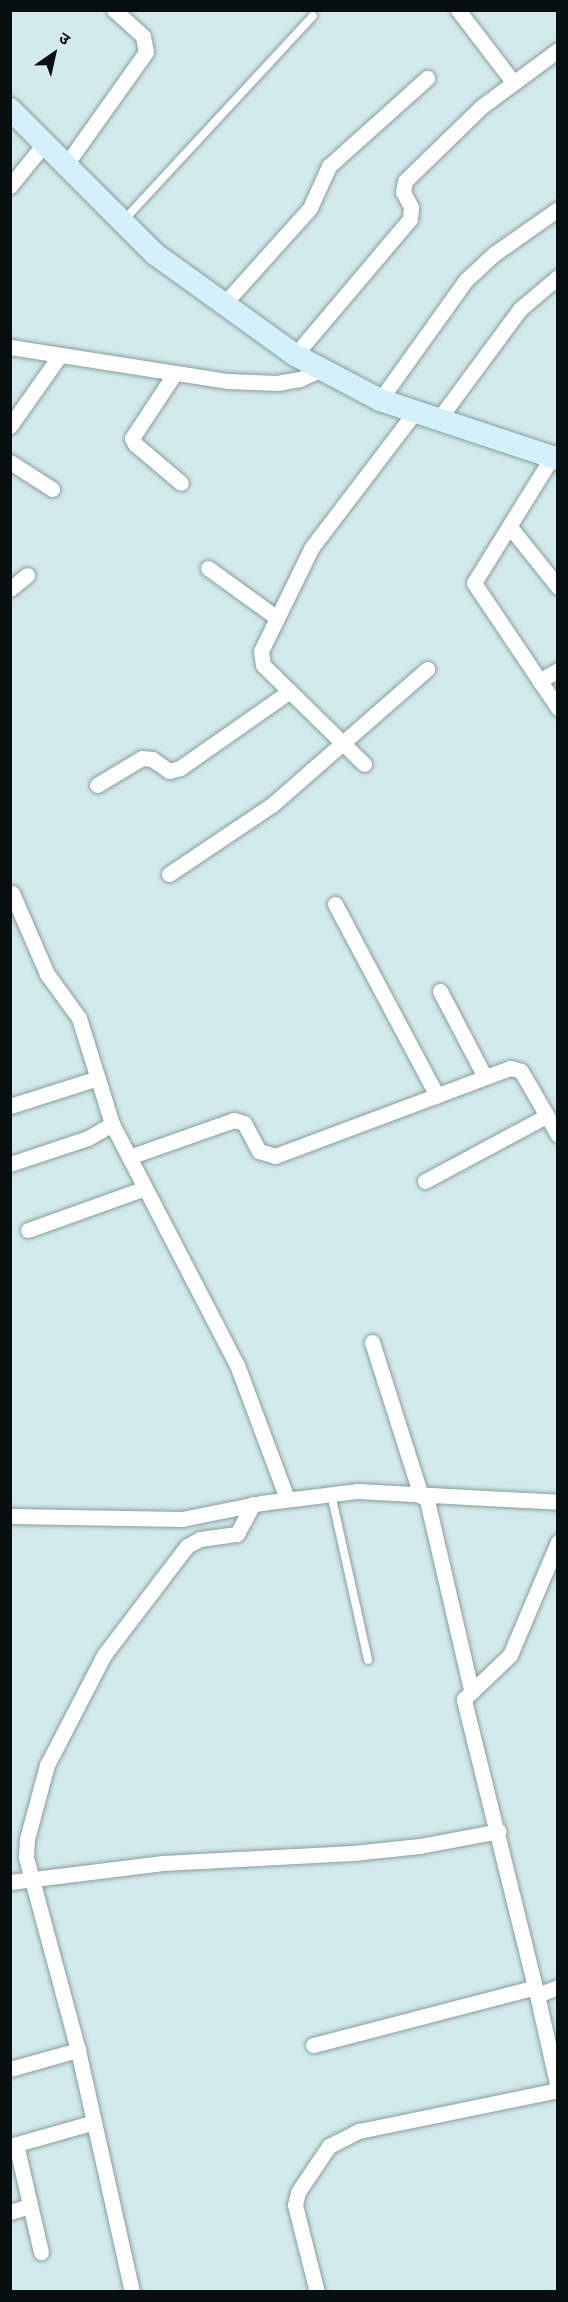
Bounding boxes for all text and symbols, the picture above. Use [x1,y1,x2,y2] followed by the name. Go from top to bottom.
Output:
[24,24,84,84] north arrow
[55,28,74,49] text: उ

